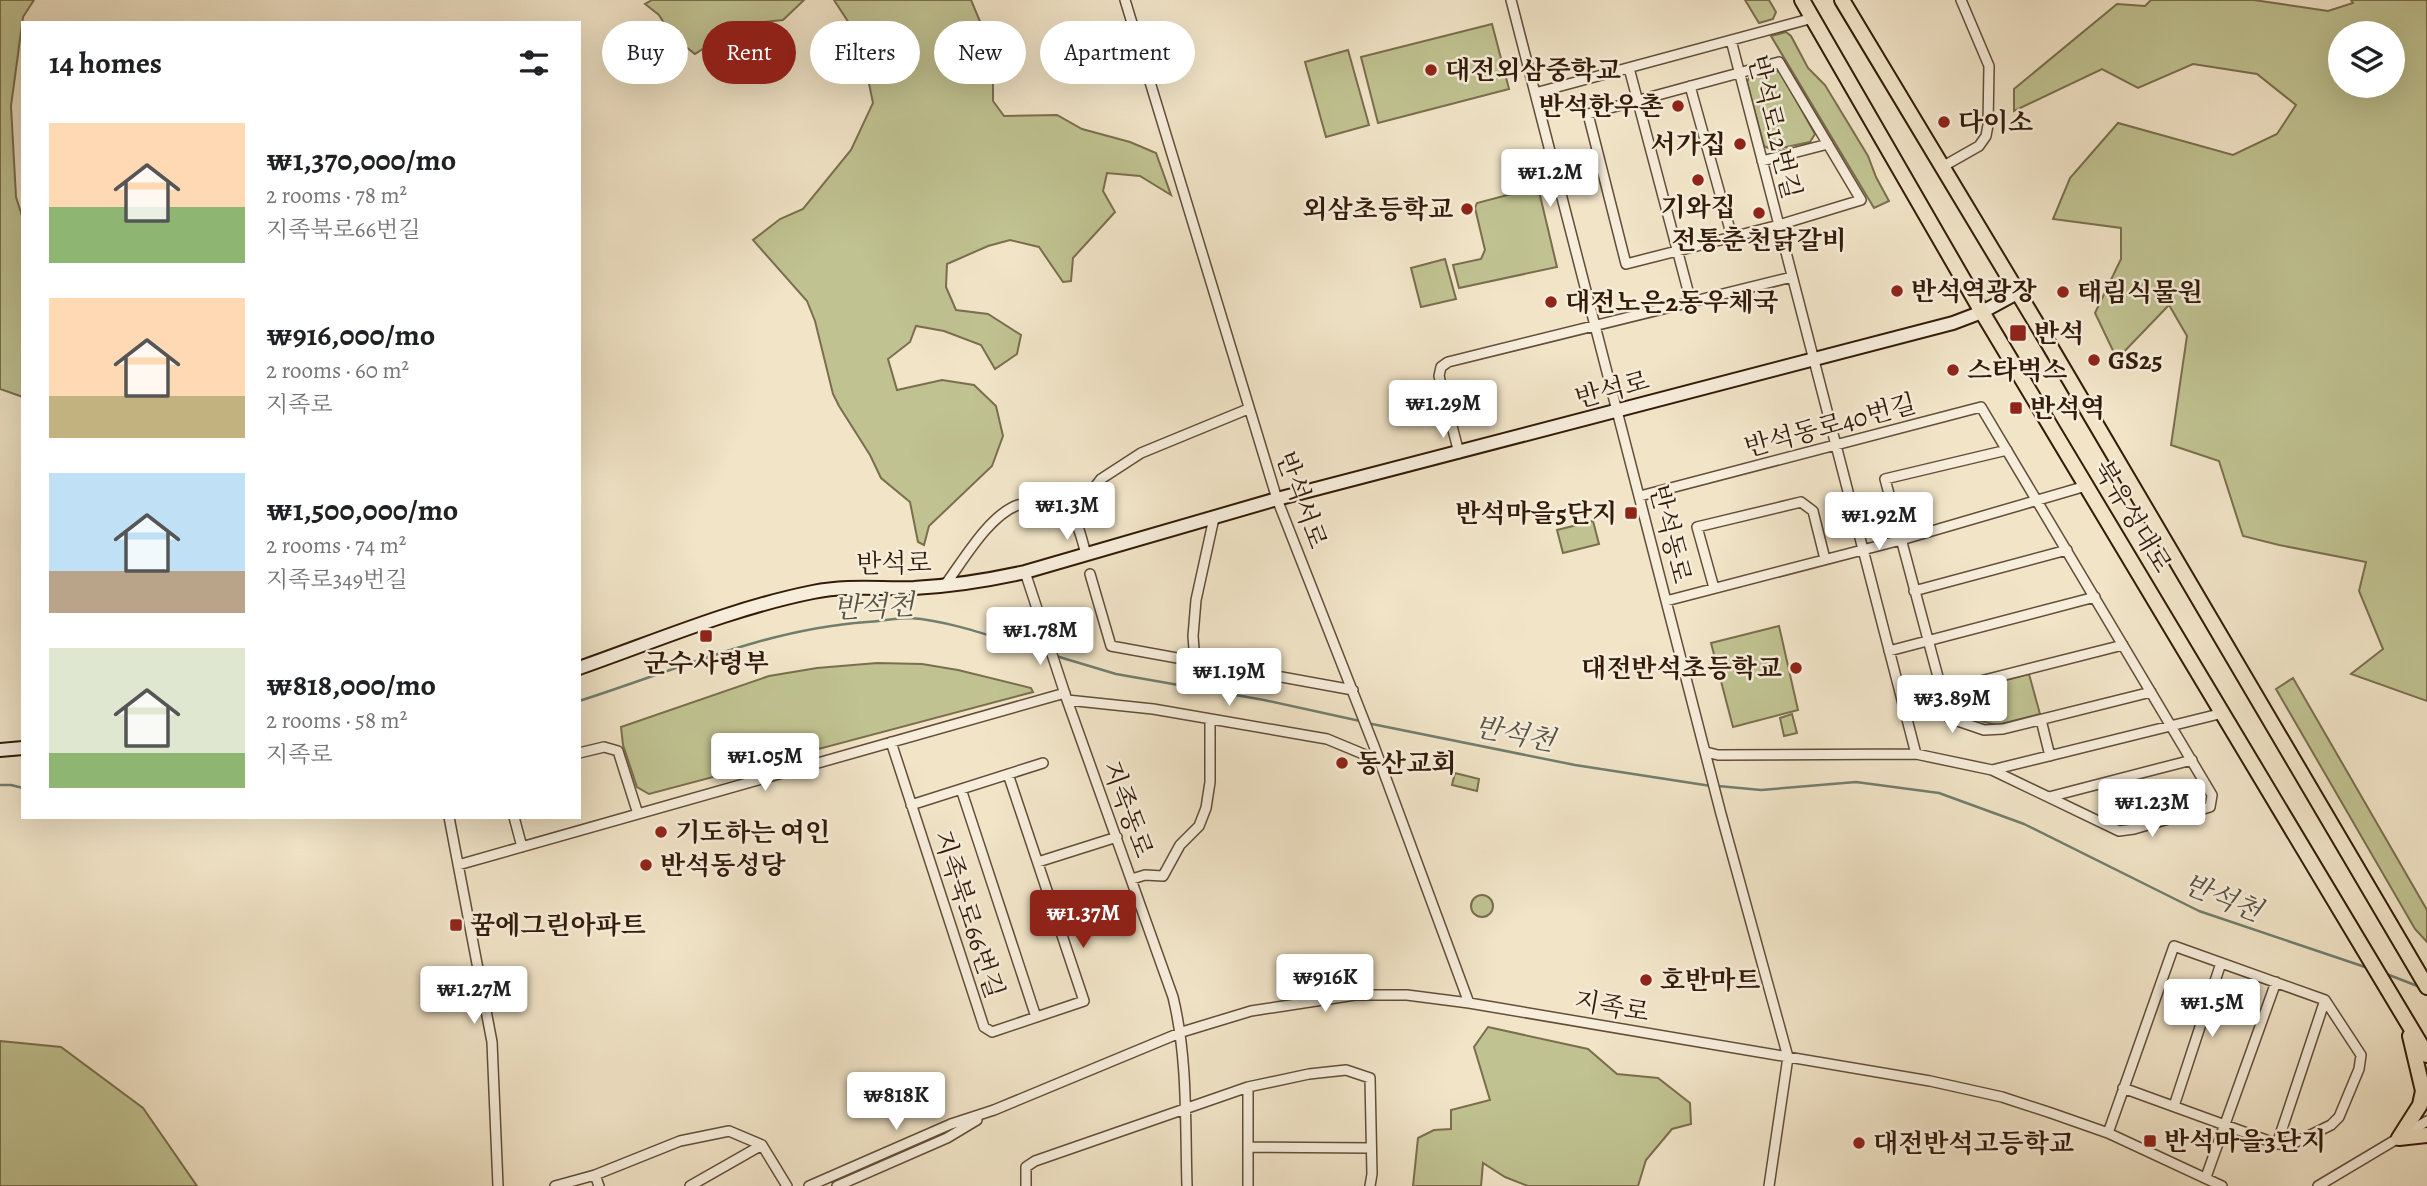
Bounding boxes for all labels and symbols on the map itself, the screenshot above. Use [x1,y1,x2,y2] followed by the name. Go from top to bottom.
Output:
[1740,52,1809,203] street label: 반석로12번길
[1445,53,1621,88] place label: 대전외삼중학교
[1423,62,1439,78] marker: 대전외삼중학교
[1538,89,1664,124] place label: 반석한우촌
[1670,98,1686,114] marker: 반석한우촌
[1958,105,2033,140] place label: 다이소
[1936,114,1952,130] marker: 다이소
[1651,127,1726,162] place label: 서가집
[1732,136,1748,152] marker: 서가집
[1501,150,1599,209] pin: ₩1.2M
[1690,172,1706,188] marker: 기와집
[1660,190,1736,225] place label: 기와집
[1302,192,1453,227] place label: 외삼초등학교
[1459,201,1475,217] marker: 외삼초등학교
[1751,205,1767,221] marker: 전통춘천닭갈비
[1671,223,1847,258] place label: 전통춘천닭갈비
[1911,274,2037,309] place label: 반석역광장
[2077,275,2203,310] place label: 태림식물원
[1889,283,1905,299] marker: 반석역광장
[2055,284,2071,300] marker: 태림식물원
[1565,285,1779,320] place label: 대전노은2동우체국
[1543,294,1559,310] marker: 대전노은2동우체국
[2034,316,2084,351] place label: 반석
[2008,323,2028,343] marker: 반석
[2108,343,2163,378] place label: GS25
[2086,352,2102,368] marker: GS25
[1967,353,2067,388] place label: 스타벅스
[1945,362,1961,378] marker: 스타벅스
[1571,363,1653,416] street label: 반석로
[1386,380,1500,440] pin: ₩1.29M
[1740,386,1920,465] street label: 반석동로40번길
[2030,391,2105,426] place label: 반석역
[2008,400,2024,416] marker: 반석역
[1268,447,1335,553] street label: 반석서로
[2085,453,2180,579] street label: 북유성대로
[1641,481,1700,587] street label: 반석동로
[1018,482,1116,542] pin: ₩1.3M
[1822,492,1936,552] pin: ₩1.92M
[1455,496,1617,531] place label: 반석마을5단지
[1623,505,1639,521] marker: 반석마을5단지
[856,545,932,582] street label: 반석로
[833,586,918,628] water label: 반석천
[983,608,1097,667] pin: ₩1.78M
[698,628,714,644] marker: 군수사령부
[643,646,769,681] place label: 군수사령부
[1172,648,1286,708] pin: ₩1.19M
[1581,651,1782,686] place label: 대전반석초등학교
[1788,660,1804,676] marker: 대전반석초등학교
[1895,676,2009,735] pin: ₩3.89M
[1471,708,1560,761] water label: 반석천
[708,734,822,793] pin: ₩1.05M
[1356,746,1456,781] place label: 동산교회
[1334,755,1350,771] marker: 동산교회
[1094,756,1161,862] street label: 지족동로
[2095,780,2209,839] pin: ₩1.23M
[675,815,830,850] place label: 기도하는 여인
[653,824,669,840] marker: 기도하는 여인
[925,826,1012,1003] street label: 지족북로66번길
[660,848,786,883] place label: 반석동성당
[638,857,654,873] marker: 반석동성당
[2178,865,2269,931] water label: 반석천
[1026,890,1140,950] pin: ₩1.37M
[470,908,646,943] place label: 꿈에그린아파트
[448,917,464,933] marker: 꿈에그린아파트
[1276,954,1374,1014] pin: ₩916K
[1660,963,1760,998] place label: 호반마트
[417,967,531,1026] pin: ₩1.27M
[1638,972,1654,988] marker: 호반마트
[2163,979,2261,1039] pin: ₩1.5M
[1572,983,1652,1030] street label: 지족로
[847,1072,945,1132] pin: ₩818K
[2164,1124,2326,1159] place label: 반석마을3단지
[1873,1126,2074,1161] place label: 대전반석고등학교
[2142,1133,2158,1149] marker: 반석마을3단지
[1851,1135,1867,1151] marker: 대전반석고등학교

